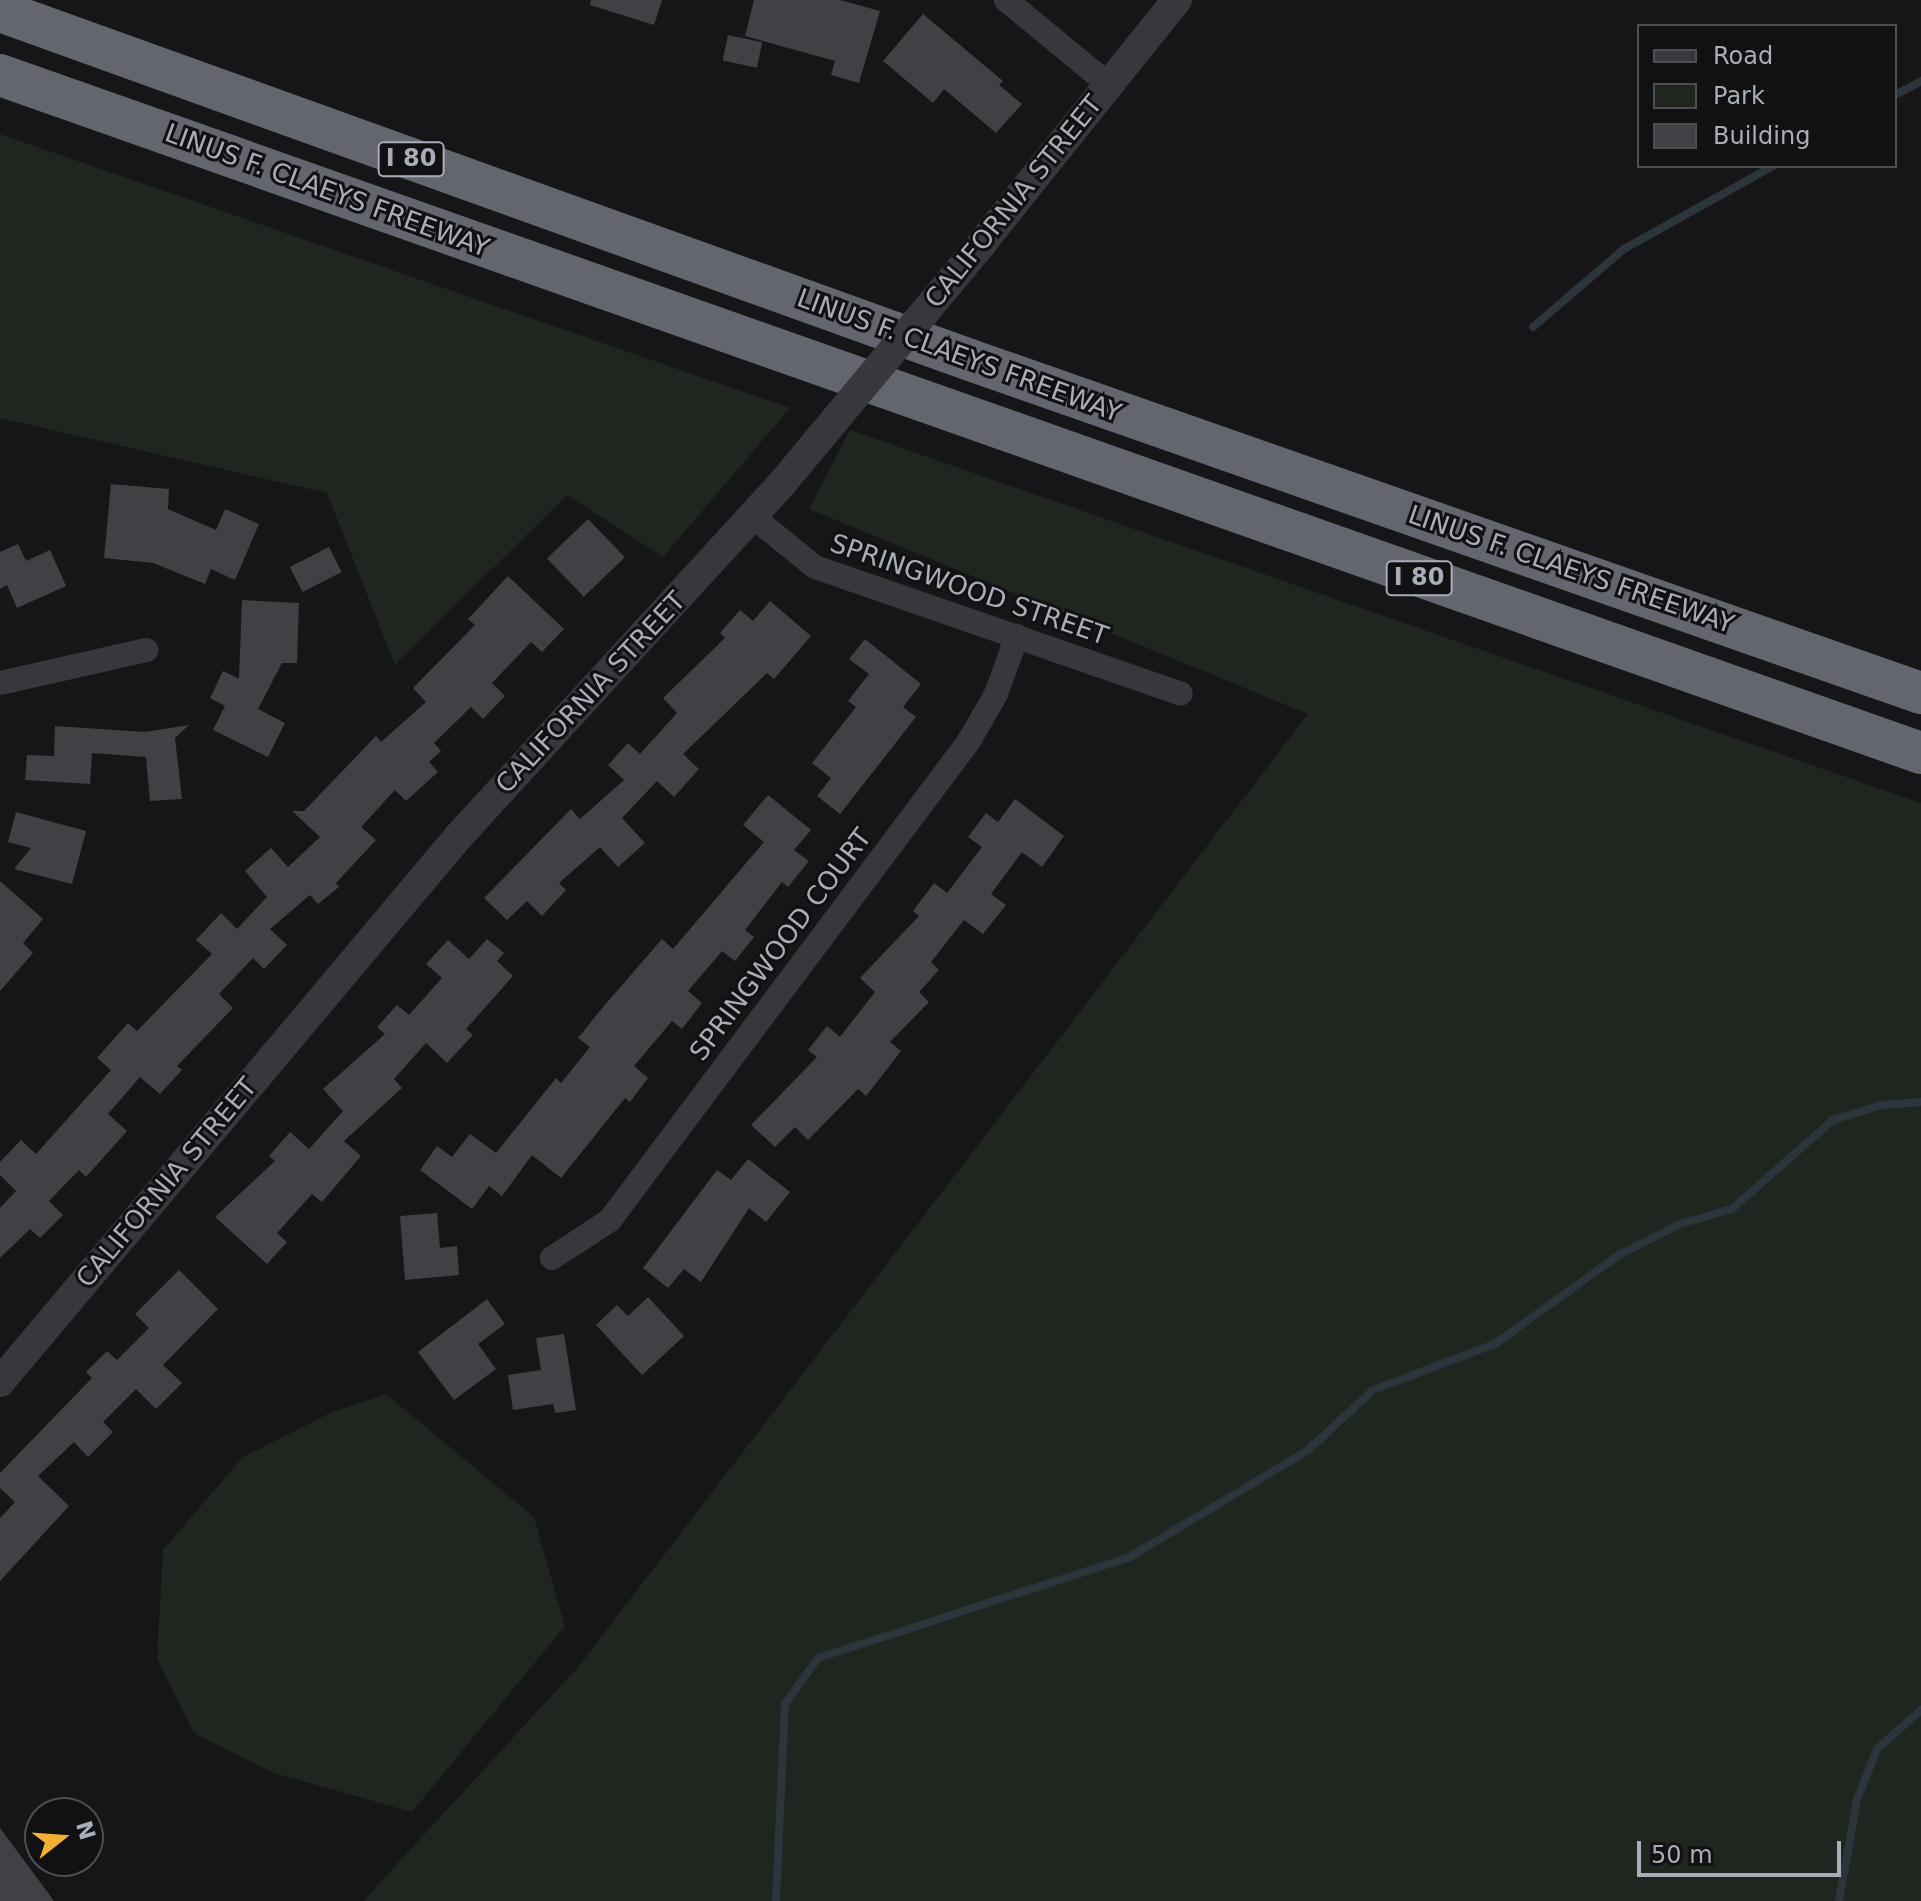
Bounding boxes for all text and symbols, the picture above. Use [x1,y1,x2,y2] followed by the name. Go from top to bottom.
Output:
[1637,24,1897,168] legend
[1713,42,1773,70] text: Road
[1713,82,1765,110] text: Park
[919,90,1109,314] street label: CALIFORNIA STREET
[161,118,493,264] street label: LINUS F. CLAEYS FREEWAY
[1713,122,1810,150] text: Building
[377,139,445,179] road number: I 80
[793,283,1125,429] street label: LINUS F. CLAEYS FREEWAY
[1404,499,1738,641] street label: LINUS F. CLAEYS FREEWAY
[826,528,1112,652] street label: SPRINGWOOD STREET
[1385,558,1453,598] road number: I 80
[490,586,692,800] street label: CALIFORNIA STREET
[684,823,878,1067] street label: SPRINGWOOD COURT
[70,1072,264,1294] street label: CALIFORNIA STREET
[24,1797,104,1877] north arrow
[71,1818,100,1843] text: N
[1641,1825,1845,1875] scale bar
[1651,1841,1713,1869] text: 50 m

